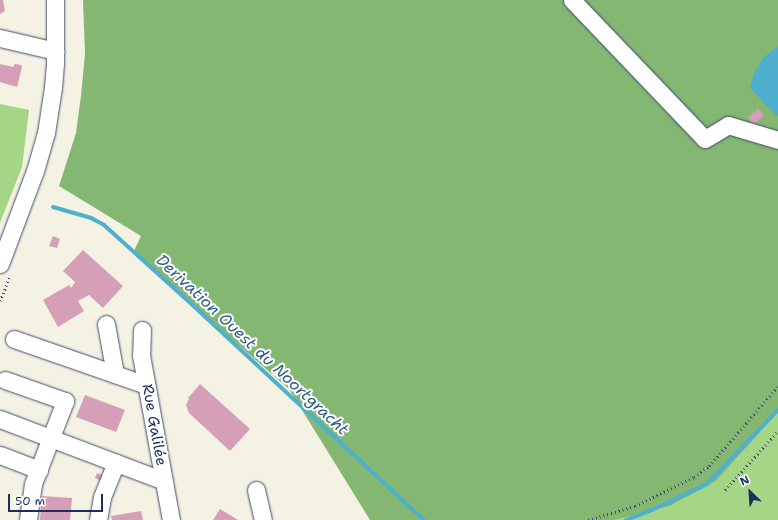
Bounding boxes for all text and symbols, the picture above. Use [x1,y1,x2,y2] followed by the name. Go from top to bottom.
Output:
[152,251,352,439] water label: Derivation Ouest du Noortgracht
[138,383,170,467] street label: Rue Galilée
[730,472,770,512] north arrow
[738,472,752,489] text: N
[10,486,105,512] scale bar
[15,493,45,509] text: 50 m

